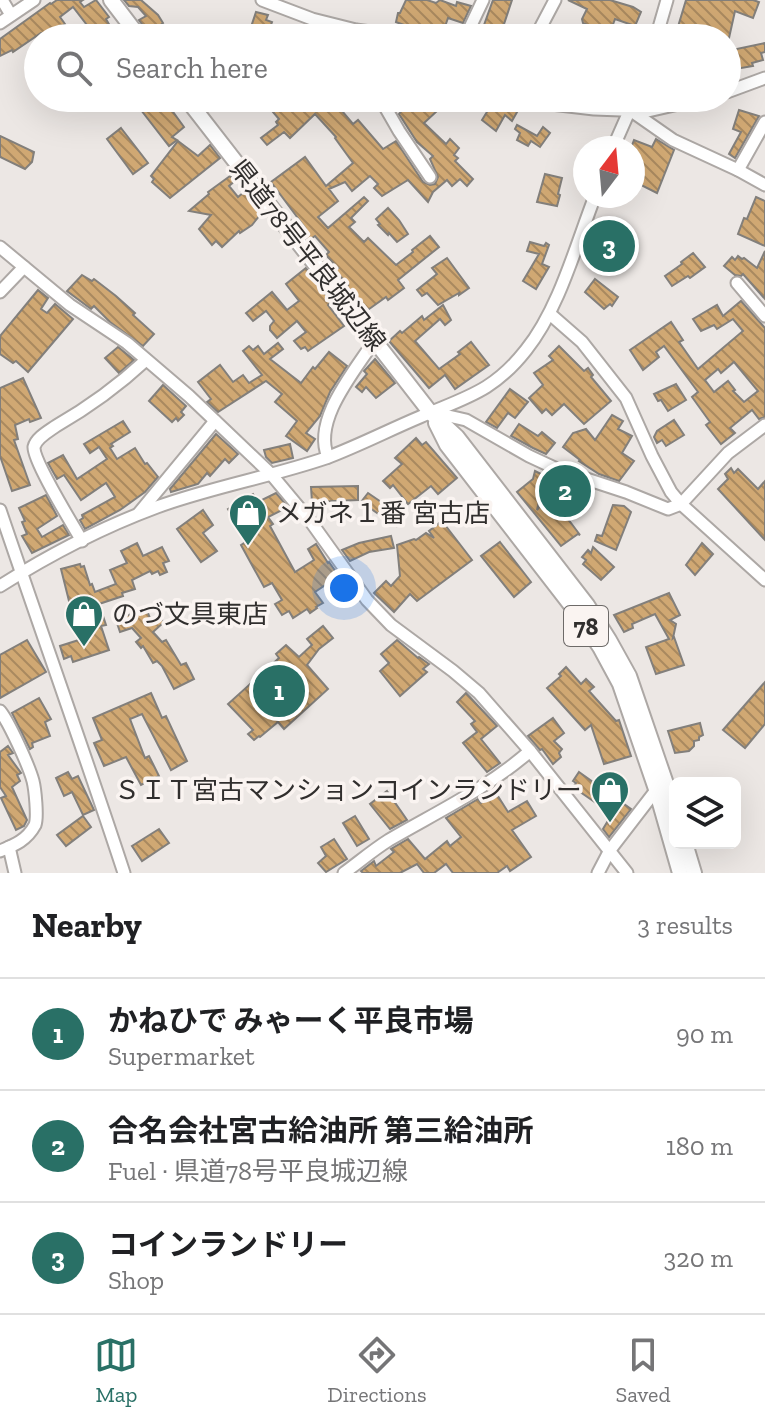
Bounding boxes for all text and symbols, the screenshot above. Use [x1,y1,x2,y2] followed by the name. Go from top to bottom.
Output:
[24,24,741,112] search box
[52,46,96,90] icon: search
[116,50,268,86] text: Search here
[573,136,645,208] north arrow
[223,153,393,357] street label: 県道78号平良城辺線
[583,216,635,276] pin: 3
[539,461,591,521] pin: 2
[227,492,269,547] shop icon: メガネ１番 宮古店
[276,497,490,529] place label: メガネ１番 宮古店
[324,568,364,608] your location
[63,593,105,648] shop icon: のづ文具東店
[112,598,268,630] place label: のづ文具東店
[564,606,608,646] road number: 78
[253,661,305,721] pin: 1
[589,769,631,824] shop icon: ＳＩＴ宮古マンションコインランドリー
[114,774,582,806] place label: ＳＩＴ宮古マンションコインランドリー
[669,777,741,849] map controls
[669,777,741,849] button: layers
[32,905,142,946] text: Nearby
[637,909,733,941] text: 3 results
[108,1003,474,1039] text: かねひで みゃーく平良市場
[53,1018,63,1050] text: 1
[676,1018,733,1050] text: 90 m
[108,1040,255,1072] text: Supermarket
[108,1113,534,1149] text: 合名会社宮古給油所 第三給油所
[51,1130,65,1162] text: 2
[666,1130,733,1162] text: 180 m
[108,1155,408,1187] text: Fuel · 県道78号平良城辺線
[108,1227,348,1263] text: コインランドリー
[51,1242,65,1274] text: 3
[664,1242,733,1274] text: 320 m
[108,1264,164,1296] text: Shop
[94,1333,138,1408] tab: Map
[327,1333,427,1408] tab: Directions
[615,1333,671,1408] tab: Saved

